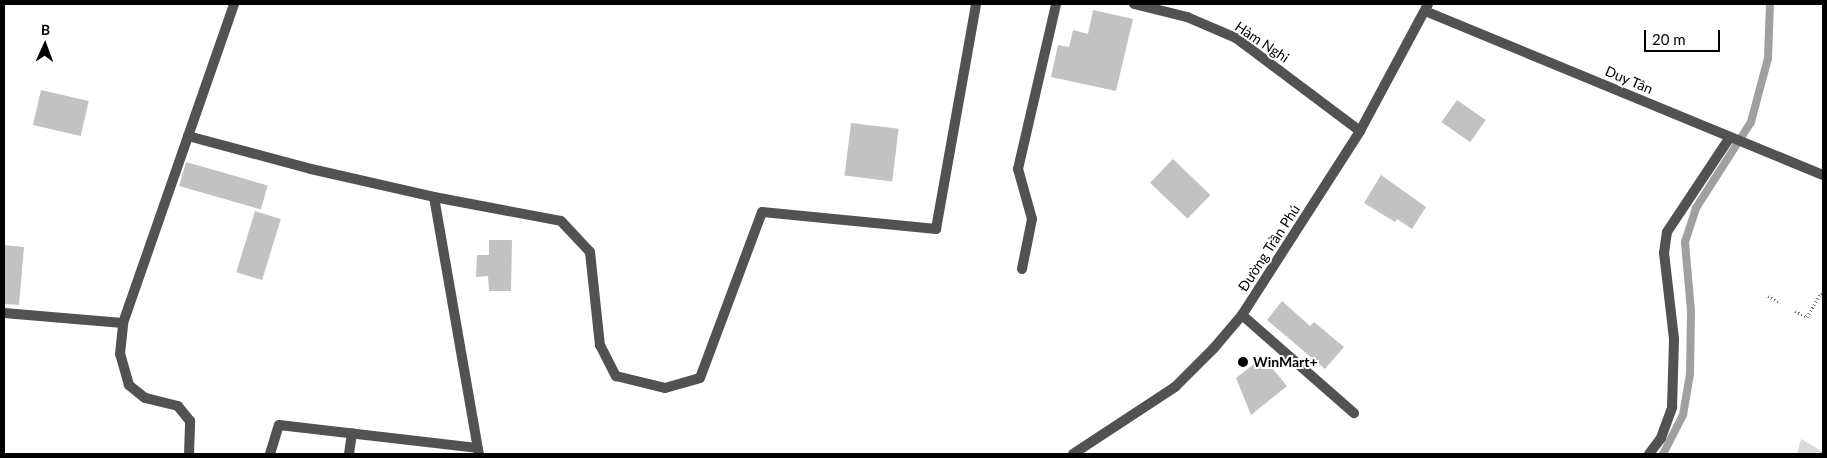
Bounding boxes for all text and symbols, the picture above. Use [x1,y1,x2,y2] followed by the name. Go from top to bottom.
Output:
[1232,18,1292,66] street label: Hàm Nghi
[20,20,70,70] north arrow
[1647,20,1723,52] scale bar
[41,21,50,38] text: B
[1652,30,1686,48] text: 20 m
[1602,62,1656,98] street label: Duy Tân
[1235,201,1303,295] street label: Đường Trần Phú
[1253,354,1318,370] place label: WinMart+
[1237,356,1249,368] marker: WinMart+

